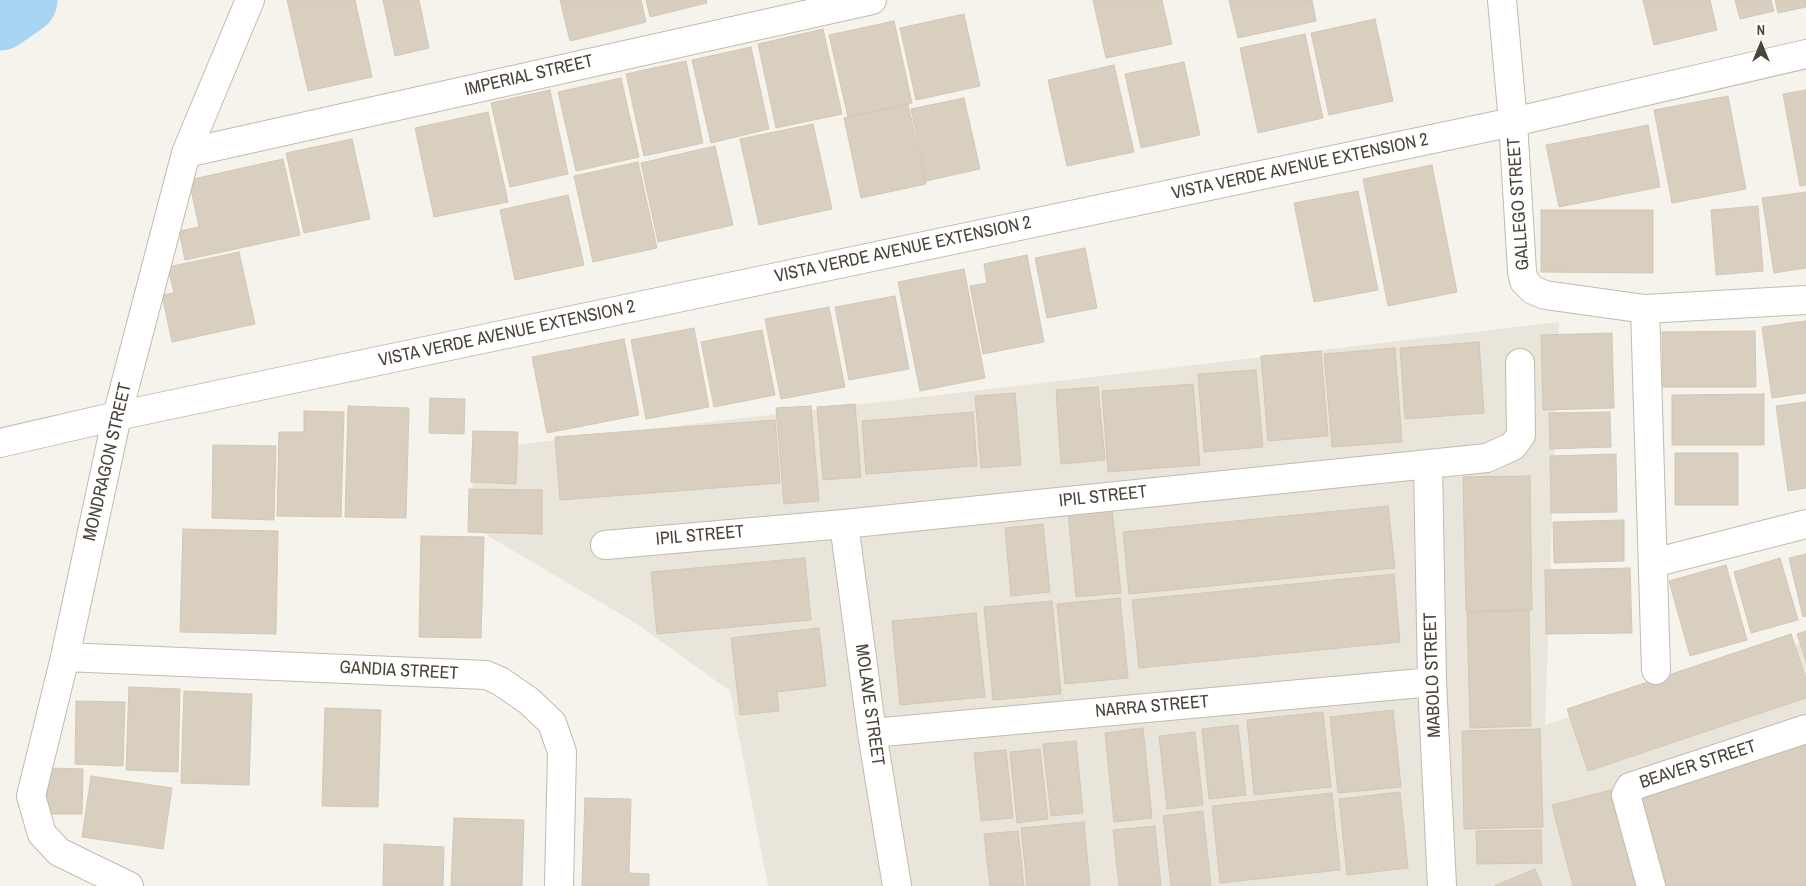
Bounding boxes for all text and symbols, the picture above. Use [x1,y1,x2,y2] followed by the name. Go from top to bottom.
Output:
[1736,20,1786,70] north arrow
[1757,21,1765,39] text: N
[463,51,595,101] street label: IMPERIAL STREET
[1170,129,1430,205] street label: VISTA VERDE AVENUE EXTENSION 2
[1504,137,1534,271] street label: GALLEGO STREET
[773,212,1033,288] street label: VISTA VERDE AVENUE EXTENSION 2
[377,296,637,372] street label: VISTA VERDE AVENUE EXTENSION 2
[79,381,137,543] street label: MONDRAGON STREET
[1058,482,1148,512] street label: IPIL STREET
[655,521,745,551] street label: IPIL STREET
[1420,612,1446,738] street label: MABOLO STREET
[850,643,888,767] street label: MOLAVE STREET
[339,657,459,685] street label: GANDIA STREET
[1094,691,1210,723] street label: NARRA STREET
[1637,736,1759,794] street label: BEAVER STREET

